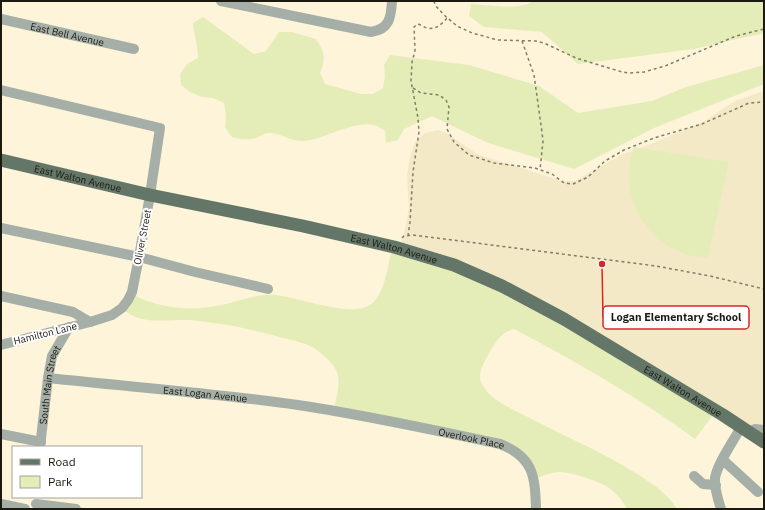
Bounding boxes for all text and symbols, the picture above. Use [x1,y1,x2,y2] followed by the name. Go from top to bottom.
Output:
[29,20,106,49] street label: East Bell Avenue
[33,162,123,195] street label: East Walton Avenue
[131,208,154,266] street label: Oliver Street
[349,231,439,267] street label: East Walton Avenue
[603,306,749,329] callout: Logan Elementary School
[611,310,742,324] text: Logan Elementary School
[12,319,79,348] street label: Hamilton Lane
[37,343,64,425] street label: South Main Street
[641,363,725,420] street label: East Walton Avenue
[162,383,248,405] street label: East Logan Avenue
[437,425,507,452] street label: Overlook Place
[12,446,142,498] legend
[48,454,76,469] text: Road
[48,474,73,489] text: Park

